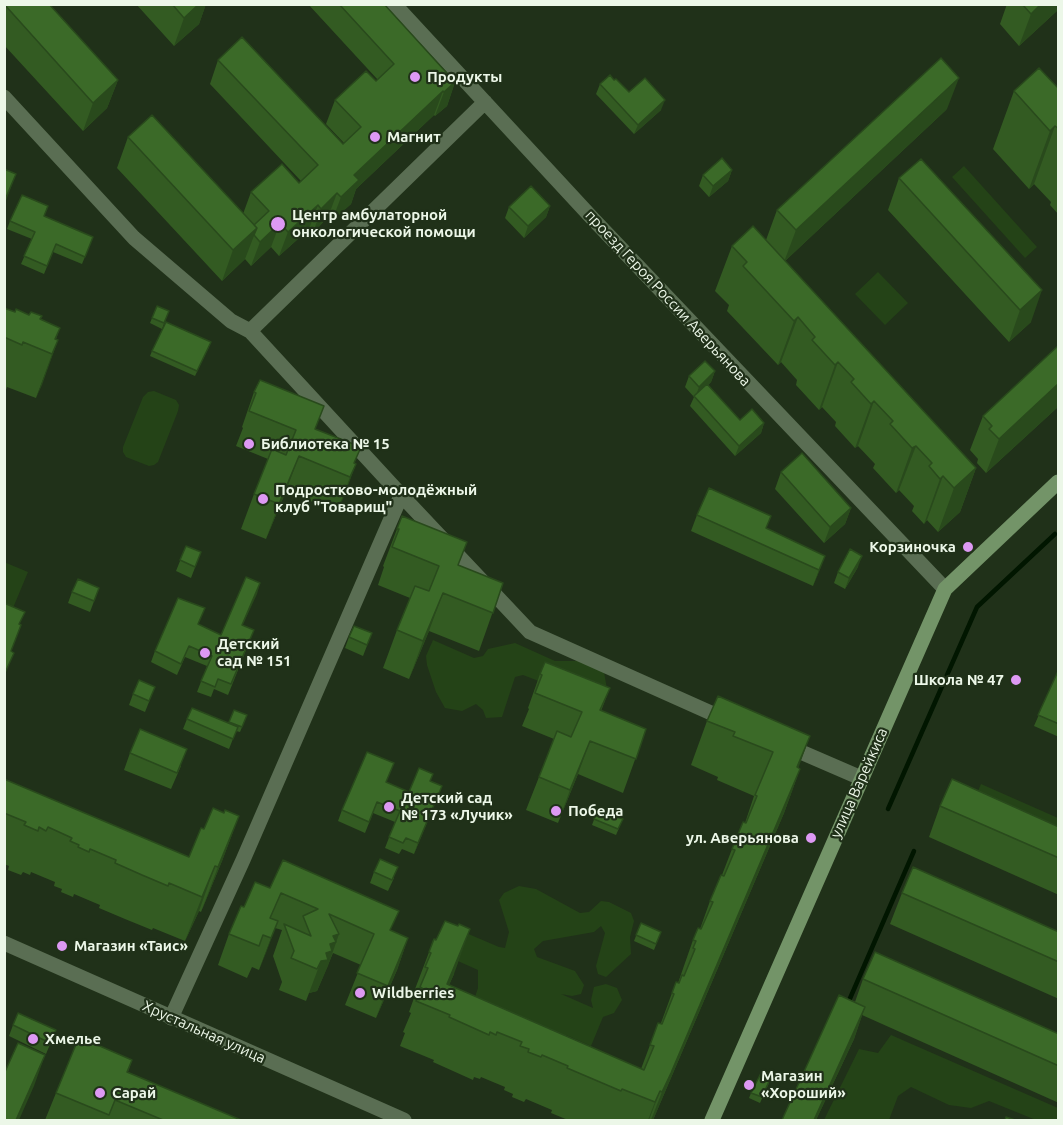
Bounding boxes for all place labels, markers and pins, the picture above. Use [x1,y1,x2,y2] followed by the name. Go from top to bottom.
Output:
[427,68,502,86] place label: Продукты
[408,70,422,84] marker: Продукты
[387,128,441,146] place label: Магнит
[368,130,382,144] marker: Магнит
[292,206,476,241] place label: Центр амбулаторной онкологической помощи
[269,215,287,233] marker: Центр амбулаторной онкологической помощи
[261,435,390,453] place label: Библиотека № 15
[242,437,256,451] marker: Библиотека № 15
[275,481,477,516] place label: Подростково-молодёжный клуб "Товарищ"
[256,492,270,506] marker: Подростково-молодёжный клуб "Товарищ"
[869,538,956,556] place label: Корзиночка
[961,540,975,554] marker: Корзиночка
[217,635,292,670] place label: Детский сад № 151
[198,646,212,660] marker: Детский сад № 151
[914,671,1004,689] place label: Школа № 47
[1009,673,1023,687] marker: Школа № 47
[401,789,513,824] place label: Детский сад № 173 «Лучик»
[382,800,396,814] marker: Детский сад № 173 «Лучик»
[568,802,623,820] place label: Победа
[549,804,563,818] marker: Победа
[686,829,799,847] place label: ул. Аверьянова
[804,831,818,845] marker: ул. Аверьянова
[74,937,188,955] place label: Магазин «Таис»
[55,939,69,953] marker: Магазин «Таис»
[372,984,454,1002] place label: Wildberries
[353,986,367,1000] marker: Wildberries
[45,1030,101,1048] place label: Хмелье
[26,1032,40,1046] marker: Хмелье
[761,1067,846,1102] place label: Магазин «Хороший»
[742,1078,756,1092] marker: Магазин «Хороший»
[112,1084,156,1102] place label: Сарай
[93,1086,107,1100] marker: Сарай

